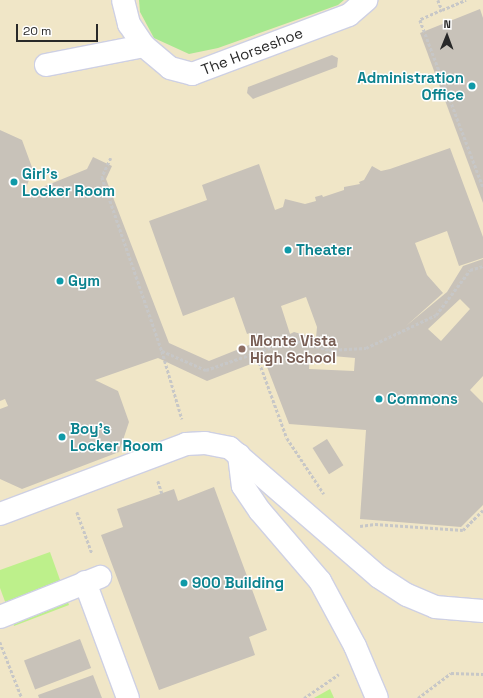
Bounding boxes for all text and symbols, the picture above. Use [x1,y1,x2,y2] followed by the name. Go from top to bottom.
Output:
[18,16,100,42] scale bar
[427,16,467,56] north arrow
[443,17,451,31] text: N
[23,23,51,39] text: 20 m
[199,23,305,79] street label: The Horseshoe
[357,68,464,103] place label: Administration Office
[467,81,477,91] marker: Administration Office
[22,164,115,199] place label: Girl's Locker Room
[9,177,19,187] marker: Girl's Locker Room
[296,241,352,259] place label: Theater
[283,245,293,255] marker: Theater
[68,272,100,290] place label: Gym
[55,276,65,286] marker: Gym
[250,331,337,366] place label: Monte Vista High School
[237,344,247,354] marker: Monte Vista High School
[387,390,458,408] place label: Commons
[374,394,384,404] marker: Commons
[70,419,163,454] place label: Boy's Locker Room
[57,432,67,442] marker: Boy's Locker Room
[192,574,284,592] place label: 900 Building
[179,578,189,588] marker: 900 Building

